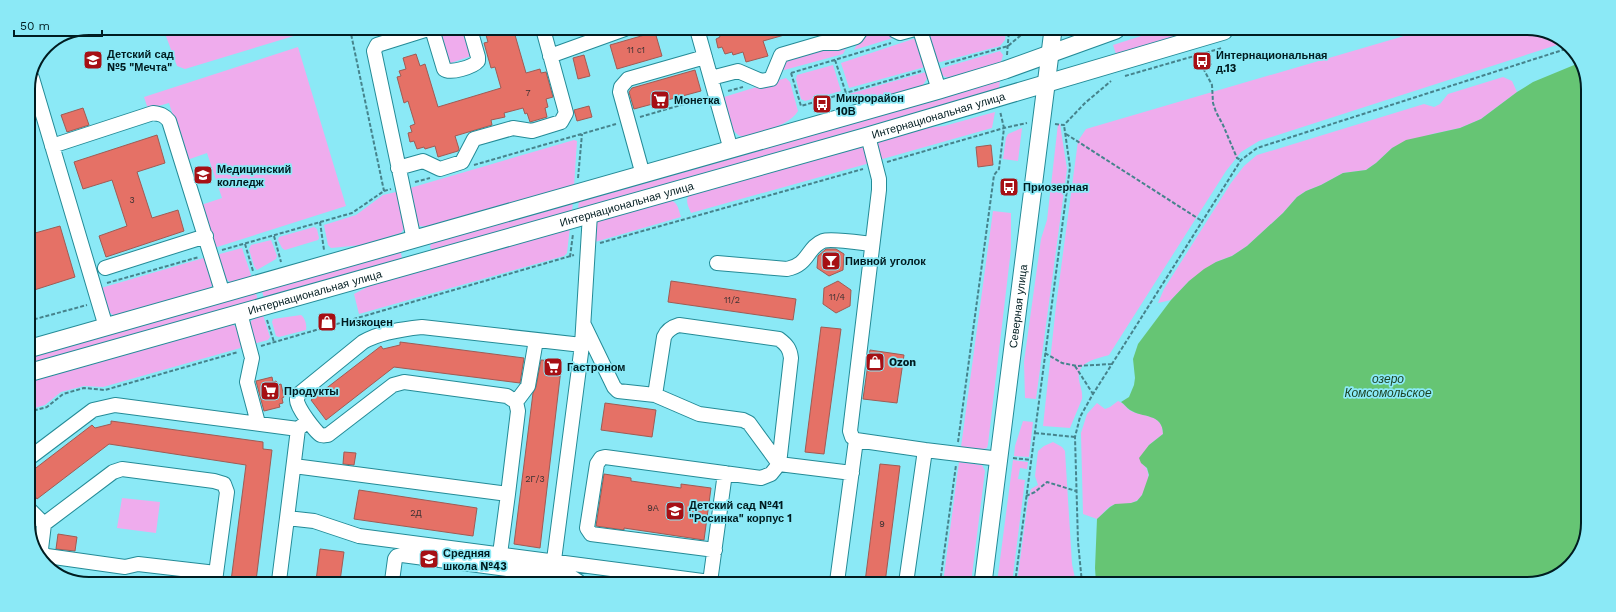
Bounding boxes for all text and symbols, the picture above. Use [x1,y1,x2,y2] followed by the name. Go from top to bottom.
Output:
[14,12,102,38] scale bar
[20,19,50,33] text: 50 m
[627,45,645,55] house number: 11 с1
[107,48,174,74] place label: Детский сад №5 "Мечта"
[82,49,104,71] school or university icon: Детский сад №5 "Мечта"
[1216,49,1327,75] place label: Интернациональная д.13
[1191,50,1213,72] bus stop icon: Интернациональная д.13
[525,88,531,98] house number: 7
[649,89,671,111] supermarket icon: Монетка
[870,89,1007,141] street label: Интернациональная улица
[836,92,904,118] place label: Микрорайон 10В
[811,93,833,115] bus stop icon: Микрорайон 10В
[674,94,720,107] place label: Монетка
[217,163,291,189] place label: Медицинский колледж
[192,164,214,186] school or university icon: Медицинский колледж
[998,176,1020,198] bus stop icon: Приозерная
[558,179,696,229] street label: Интернациональная улица
[1023,181,1088,194] place label: Приозерная
[129,195,135,205] house number: 3
[820,250,842,272] bar icon: Пивной уголок
[845,255,926,268] place label: Пивной уголок
[1006,263,1030,349] street label: Северная улица
[246,267,384,317] street label: Интернациональная улица
[829,292,846,302] house number: 11/4
[724,295,740,305] house number: 11/2
[316,311,338,333] shop icon: Низкоцен
[341,316,393,329] place label: Низкоцен
[864,351,886,373] shop icon: Ozon
[542,356,564,378] supermarket icon: Гастроном
[889,356,916,369] place label: Ozon
[567,361,626,374] place label: Гастроном
[1344,372,1432,400] water label: озеро Комсомольское
[259,380,281,402] supermarket icon: Продукты
[284,385,339,398] place label: Продукты
[525,474,545,484] house number: 2Г/3
[689,499,792,525] place label: Детский сад №41 "Росинка" корпус 1
[664,500,686,522] school or university icon: Детский сад №41 "Росинка" корпус 1
[647,503,659,513] house number: 9А
[410,508,422,518] house number: 2Д
[879,519,885,529] house number: 9
[443,547,507,573] place label: Средняя школа №43
[418,548,440,570] school or university icon: Средняя школа №43

